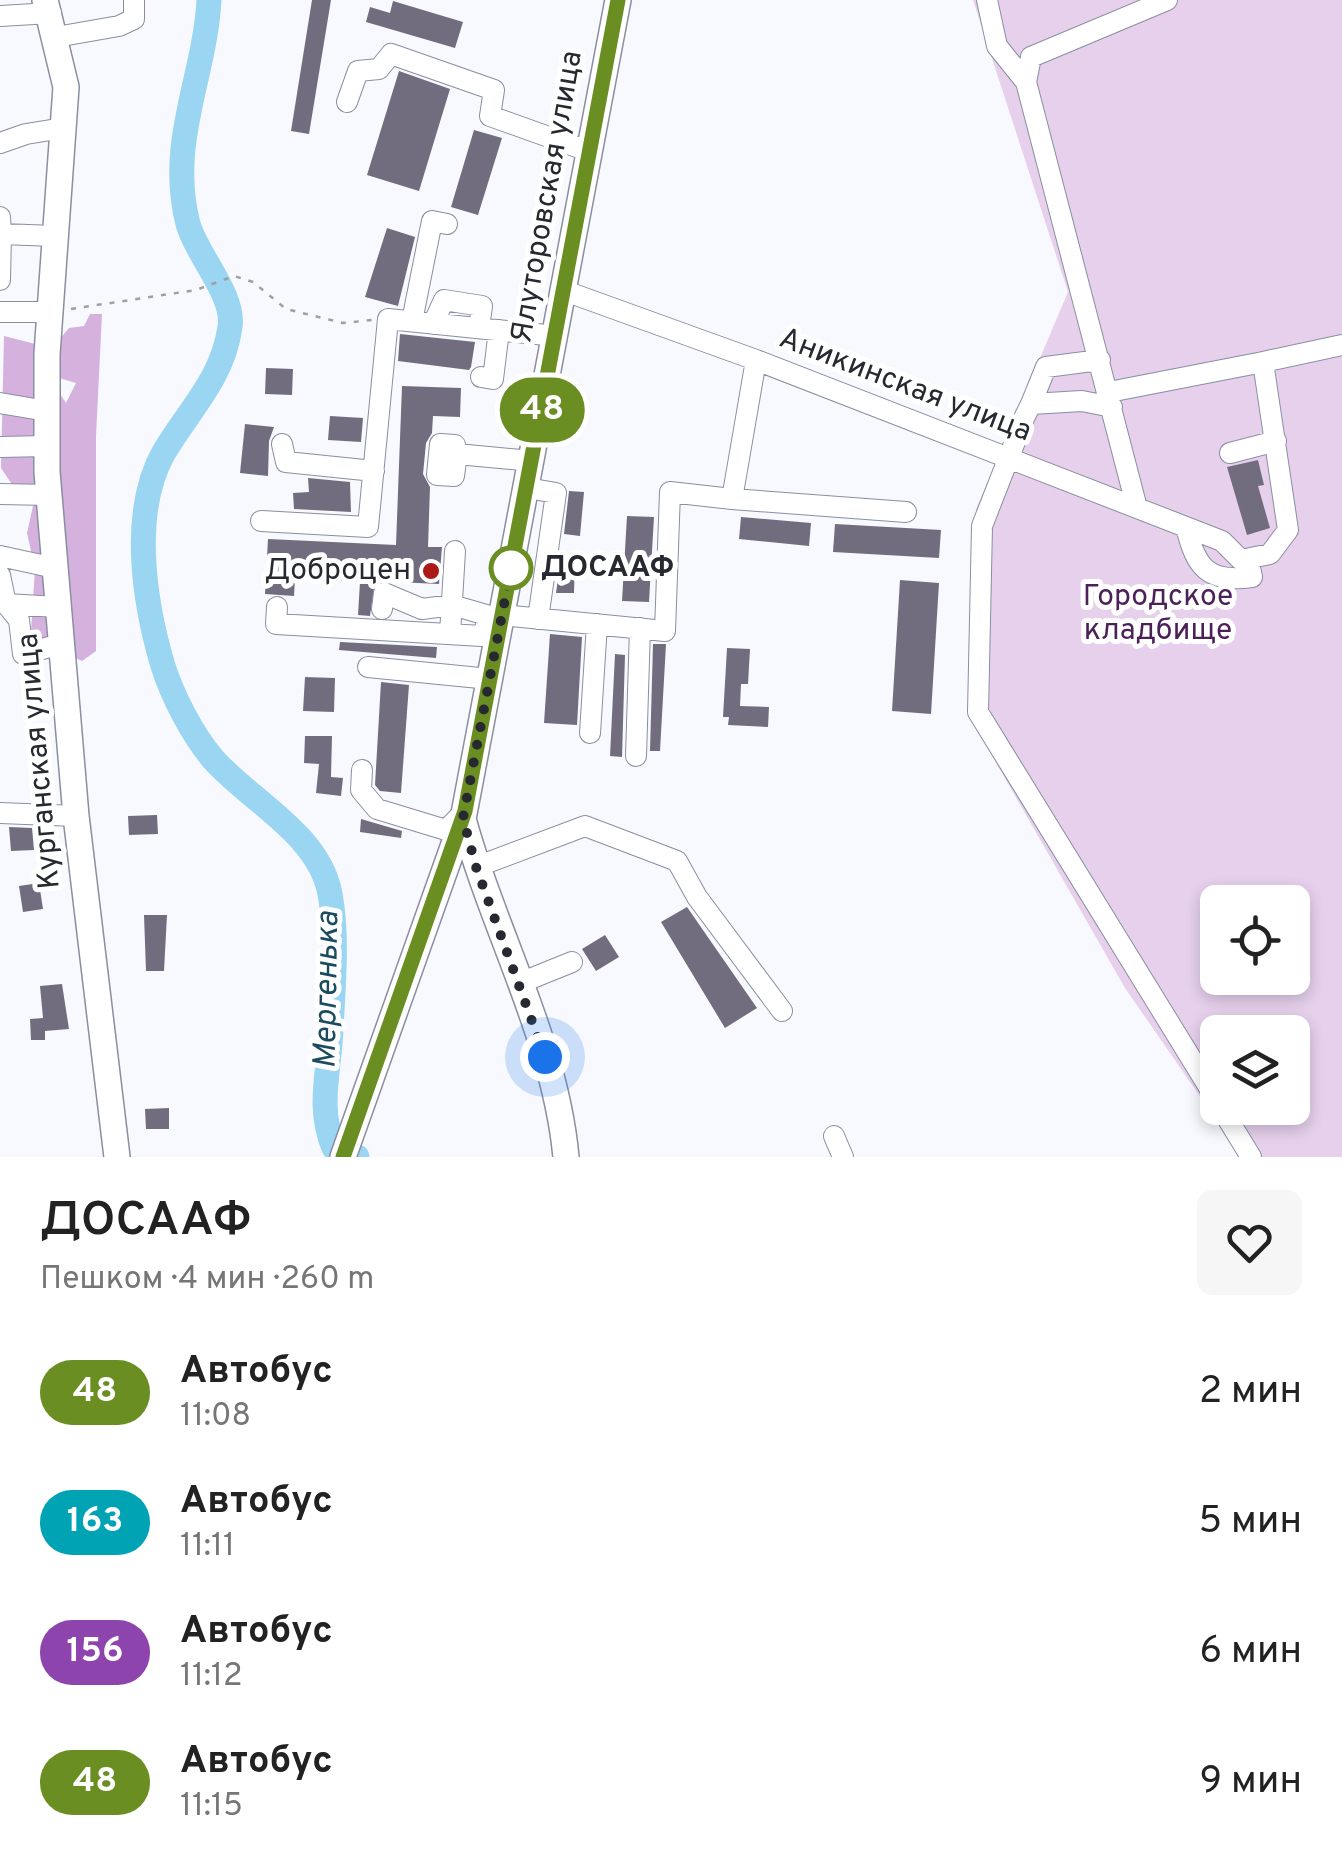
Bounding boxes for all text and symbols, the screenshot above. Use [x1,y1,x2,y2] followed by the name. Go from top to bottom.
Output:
[504,48,592,346] street label: Ялуторовская улица
[774,321,1036,451] street label: Аникинская улица
[497,378,587,442] line badge: 48
[520,388,564,432] text: 48
[490,547,532,589] marker: ДОСААФ
[541,550,674,587] place label: ДОСААФ
[264,553,411,590] place label: Доброцен
[420,560,442,582] marker: Доброцен
[1083,579,1233,650] park label: Городское кладбище
[10,631,70,891] street label: Курганская улица
[1200,885,1310,1125] map controls
[1200,885,1310,995] button: locate
[307,910,349,1069] water label: Мергенька
[1200,1015,1310,1125] button: layers
[520,1032,570,1082] your location
[1197,1190,1302,1295] button: heart
[40,1192,251,1252] text: ДОСААФ
[40,1260,374,1300] text: Пешком · 4 мин · 260 m
[180,1348,333,1397] text: Автобус
[1199,1368,1302,1417] text: 2 мин
[73,1370,117,1414] text: 48
[180,1397,251,1437] text: 11:08
[180,1478,333,1527] text: Автобус
[1199,1498,1302,1547] text: 5 мин
[67,1500,123,1544] text: 163
[180,1527,235,1567] text: 11:11
[180,1608,333,1657] text: Автобус
[1199,1628,1302,1677] text: 6 мин
[67,1630,123,1674] text: 156
[180,1657,243,1697] text: 11:12
[180,1738,333,1787] text: Автобус
[1199,1758,1302,1807] text: 9 мин
[73,1760,117,1804] text: 48
[180,1787,243,1827] text: 11:15

